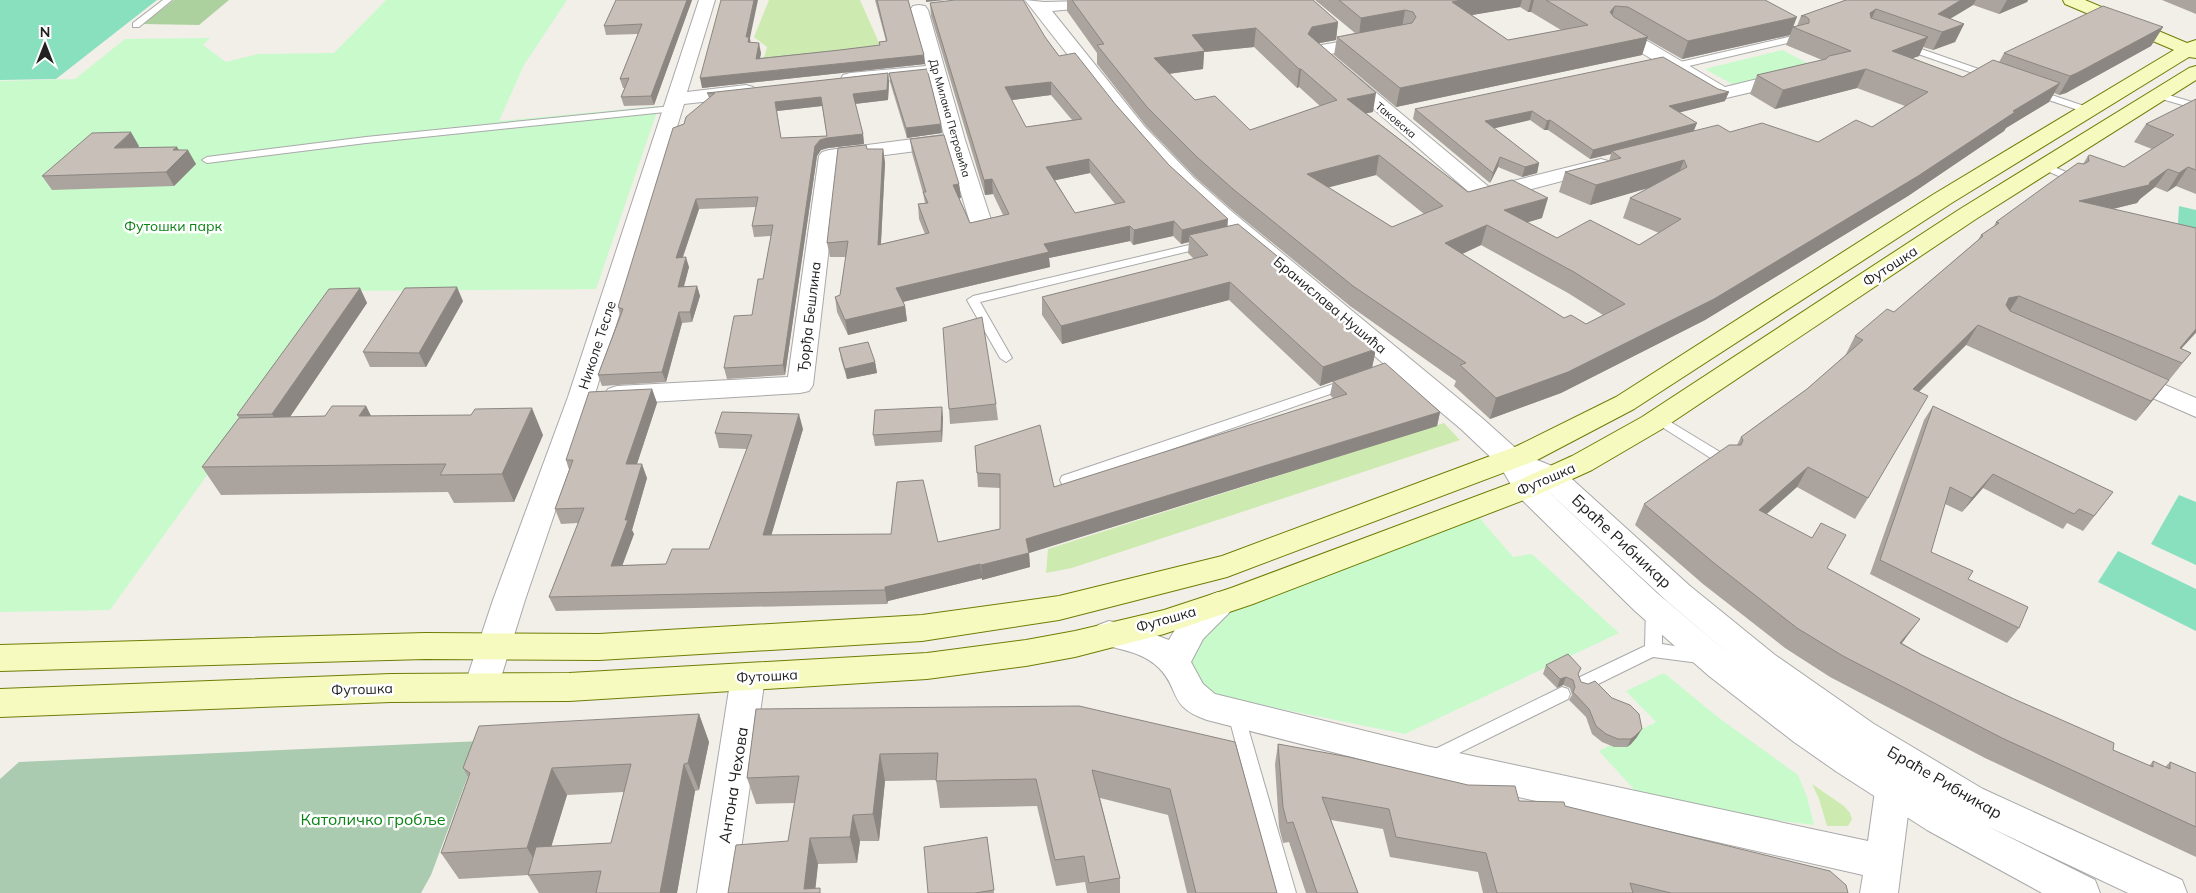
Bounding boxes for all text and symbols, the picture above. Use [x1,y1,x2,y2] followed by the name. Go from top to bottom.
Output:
[20,20,70,70] north arrow
[40,23,50,41] text: N
[926,57,974,179] street label: Др Милана Петровића
[1373,99,1419,141] street label: Таковска
[124,217,223,235] park label: Футошки парк
[1859,242,1921,290] street label: Футошка
[1270,252,1390,358] street label: Бранислава Нушића
[793,261,825,373] street label: Ђорђа Бешлина
[574,298,620,392] street label: Николе Тесле
[1514,459,1578,499] street label: Футошка
[1568,490,1676,592] street label: Браће Рибникар
[1134,602,1198,636] street label: Футошка
[736,665,798,687] street label: Футошка
[331,679,393,699] street label: Футошка
[714,725,752,845] street label: Антона Чехова
[1884,741,2006,823] street label: Браће Рибникар
[300,809,446,829] park label: Католичко гробље

